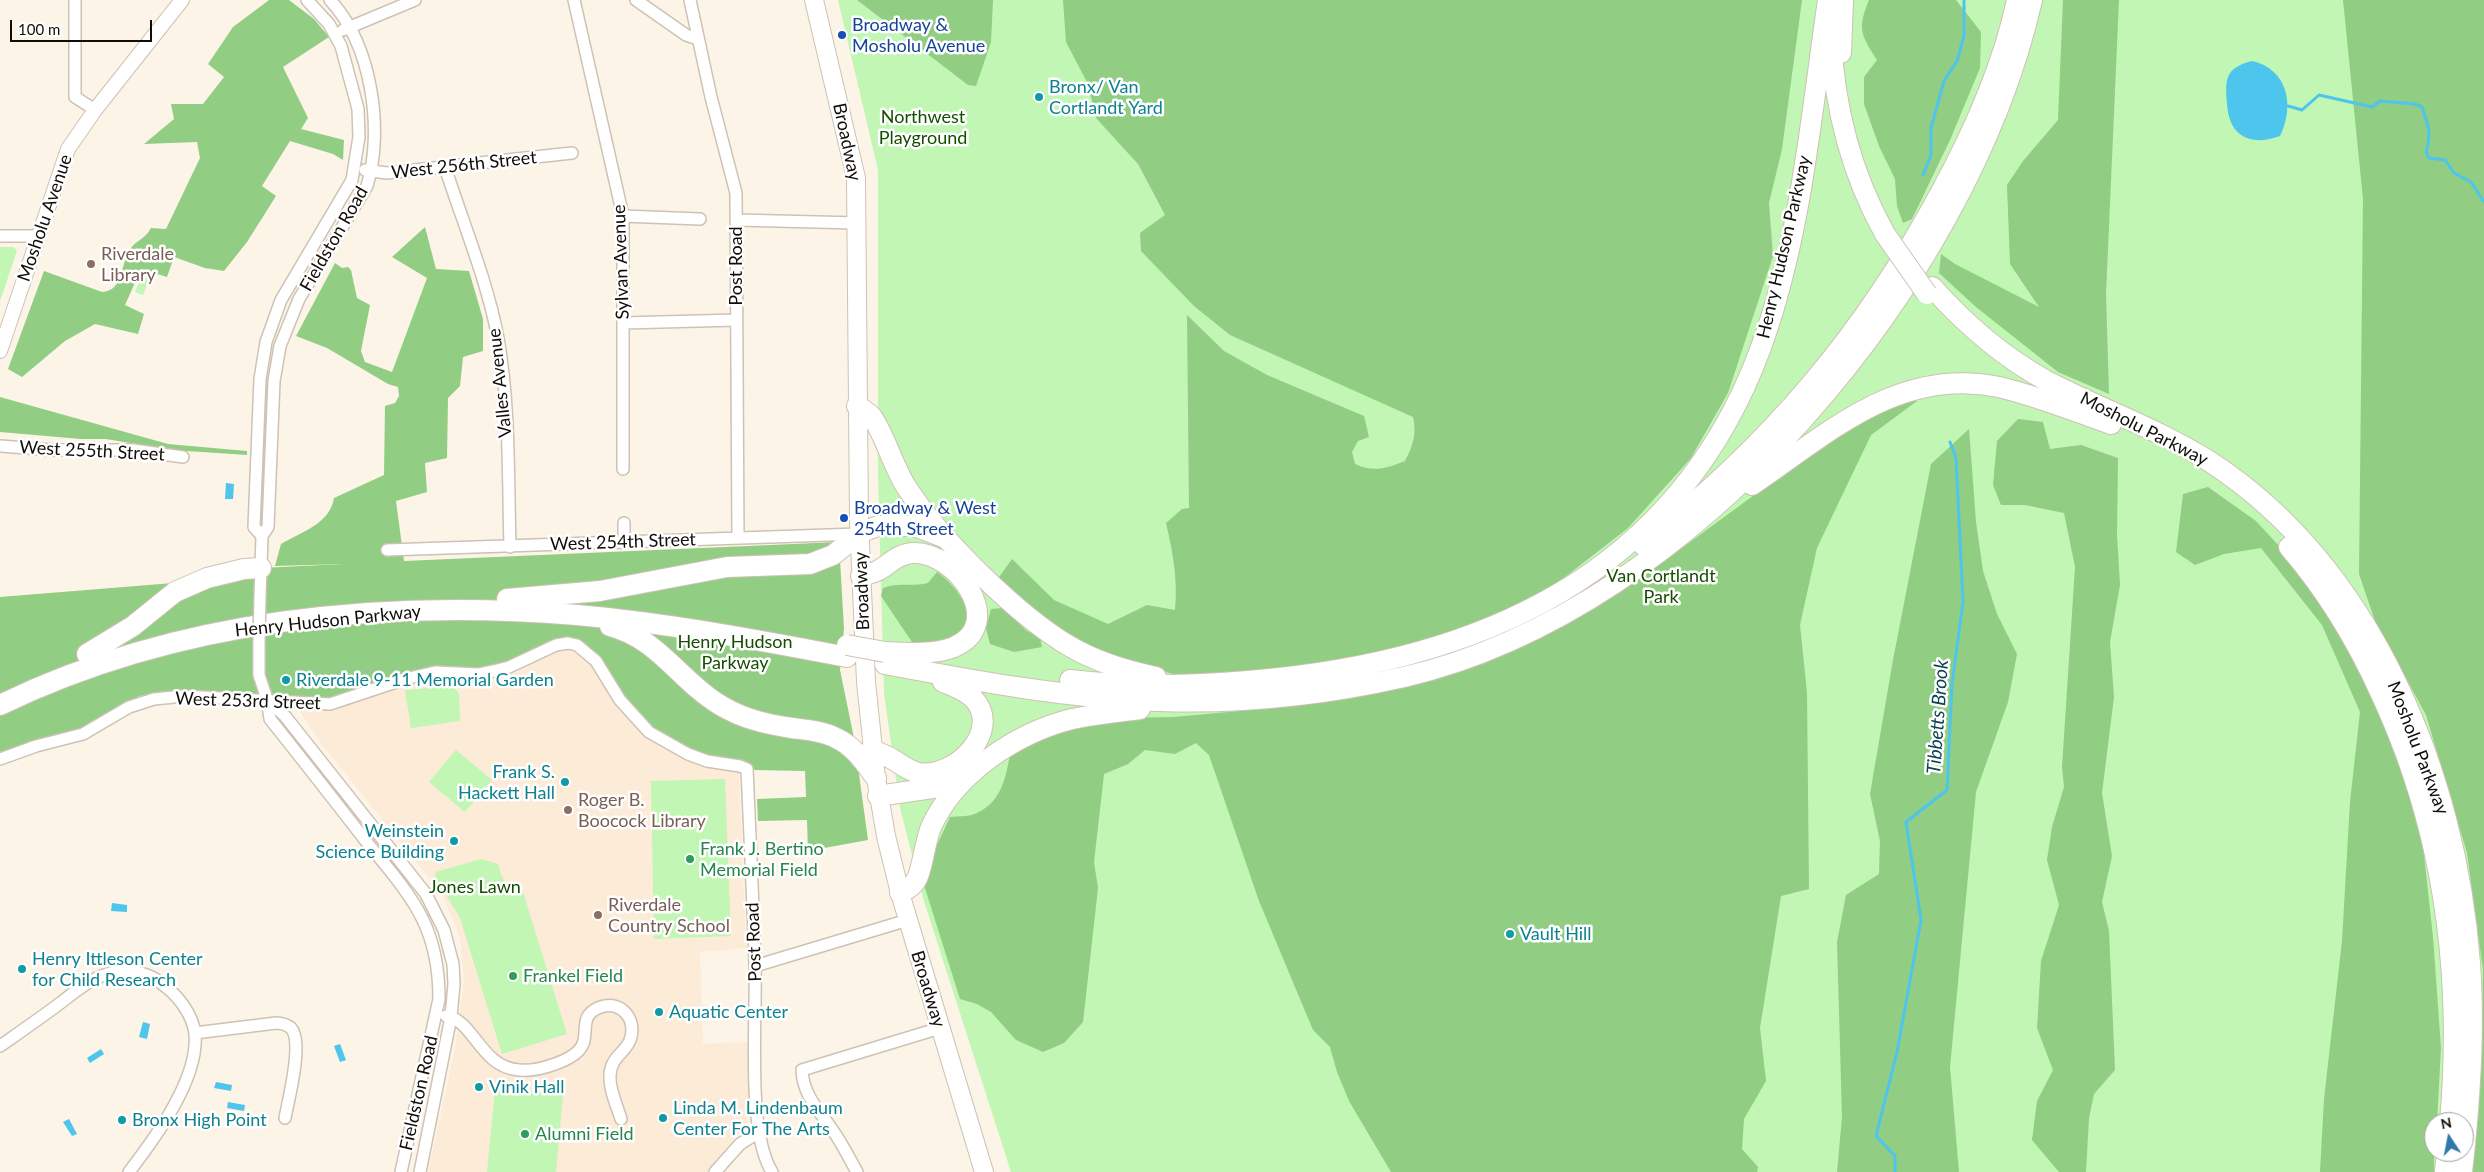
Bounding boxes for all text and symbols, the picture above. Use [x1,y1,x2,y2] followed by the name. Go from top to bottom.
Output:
[12,10,155,42] scale bar
[852,14,985,56] place label: Broadway & Mosholu Avenue
[18,20,60,38] text: 100 m
[836,29,848,41] marker: Broadway & Mosholu Avenue
[1049,76,1163,118] place label: Bronx/ Van Cortlandt Yard
[1033,91,1045,103] marker: Bronx/ Van Cortlandt Yard
[828,101,866,183] street label: Broadway
[879,106,967,148] park label: Northwest Playground
[390,147,538,183] street label: West 256th Street
[13,152,77,284] street label: Mosholu Avenue
[1752,153,1816,341] street label: Henry Hudson Parkway
[295,183,373,295] street label: Fieldston Road
[608,204,634,320] street label: Sylvan Avenue
[725,226,747,306] street label: Post Road
[101,243,174,286] place label: Riverdale Library
[85,258,97,270] marker: Riverdale Library
[484,327,516,439] street label: Valles Avenue
[2076,387,2212,471] street label: Mosholu Parkway
[19,436,165,466] street label: West 255th Street
[854,497,996,540] place label: Broadway & West 254th Street
[838,512,850,524] marker: Broadway & West 254th Street
[550,529,696,555] street label: West 254th Street
[850,551,874,631] street label: Broadway
[1606,565,1716,608] park label: Van Cortlandt Park
[234,600,422,642] street label: Henry Hudson Parkway
[677,631,793,674] park label: Henry Hudson Parkway
[1923,659,1953,775] water label: Tibbetts Brook
[296,669,554,691] place label: Riverdale 9-11 Memorial Garden
[280,674,292,686] marker: Riverdale 9-11 Memorial Garden
[2383,678,2453,818] street label: Mosholu Parkway
[175,688,321,714] street label: West 253rd Street
[458,761,555,804] place label: Frank S. Hackett Hall
[559,776,571,788] marker: Frank S. Hackett Hall
[578,789,706,832] place label: Roger B. Boocock Library
[562,804,574,816] marker: Roger B. Boocock Library
[315,820,444,862] place label: Weinstein Science Building
[448,835,460,847] marker: Weinstein Science Building
[700,838,824,881] place label: Frank J. Bertino Memorial Field
[684,853,696,865] marker: Frank J. Bertino Memorial Field
[429,876,521,898] park label: Jones Lawn
[608,894,730,936] place label: Riverdale Country School
[742,902,766,982] street label: Post Road
[592,909,604,921] marker: Riverdale Country School
[1520,923,1592,945] place label: Vault Hill
[1504,928,1516,940] marker: Vault Hill
[32,948,203,991] place label: Henry Ittleson Center for Child Research
[906,948,950,1030] street label: Broadway
[16,963,28,975] marker: Henry Ittleson Center for Child Research
[523,965,623,987] place label: Frankel Field
[507,970,519,982] marker: Frankel Field
[669,1001,788,1023] place label: Aquatic Center
[653,1006,665,1018] marker: Aquatic Center
[395,1033,443,1153] street label: Fieldston Road
[489,1076,565,1098] place label: Vinik Hall
[473,1081,485,1093] marker: Vinik Hall
[673,1097,843,1140] place label: Linda M. Lindenbaum Center For The Arts
[132,1109,267,1131] place label: Bronx High Point
[657,1112,669,1124] marker: Linda M. Lindenbaum Center For The Arts
[2424,1112,2474,1162] north arrow
[2439,1113,2453,1132] text: N
[116,1114,128,1126] marker: Bronx High Point
[535,1123,634,1145] place label: Alumni Field
[519,1128,531,1140] marker: Alumni Field

